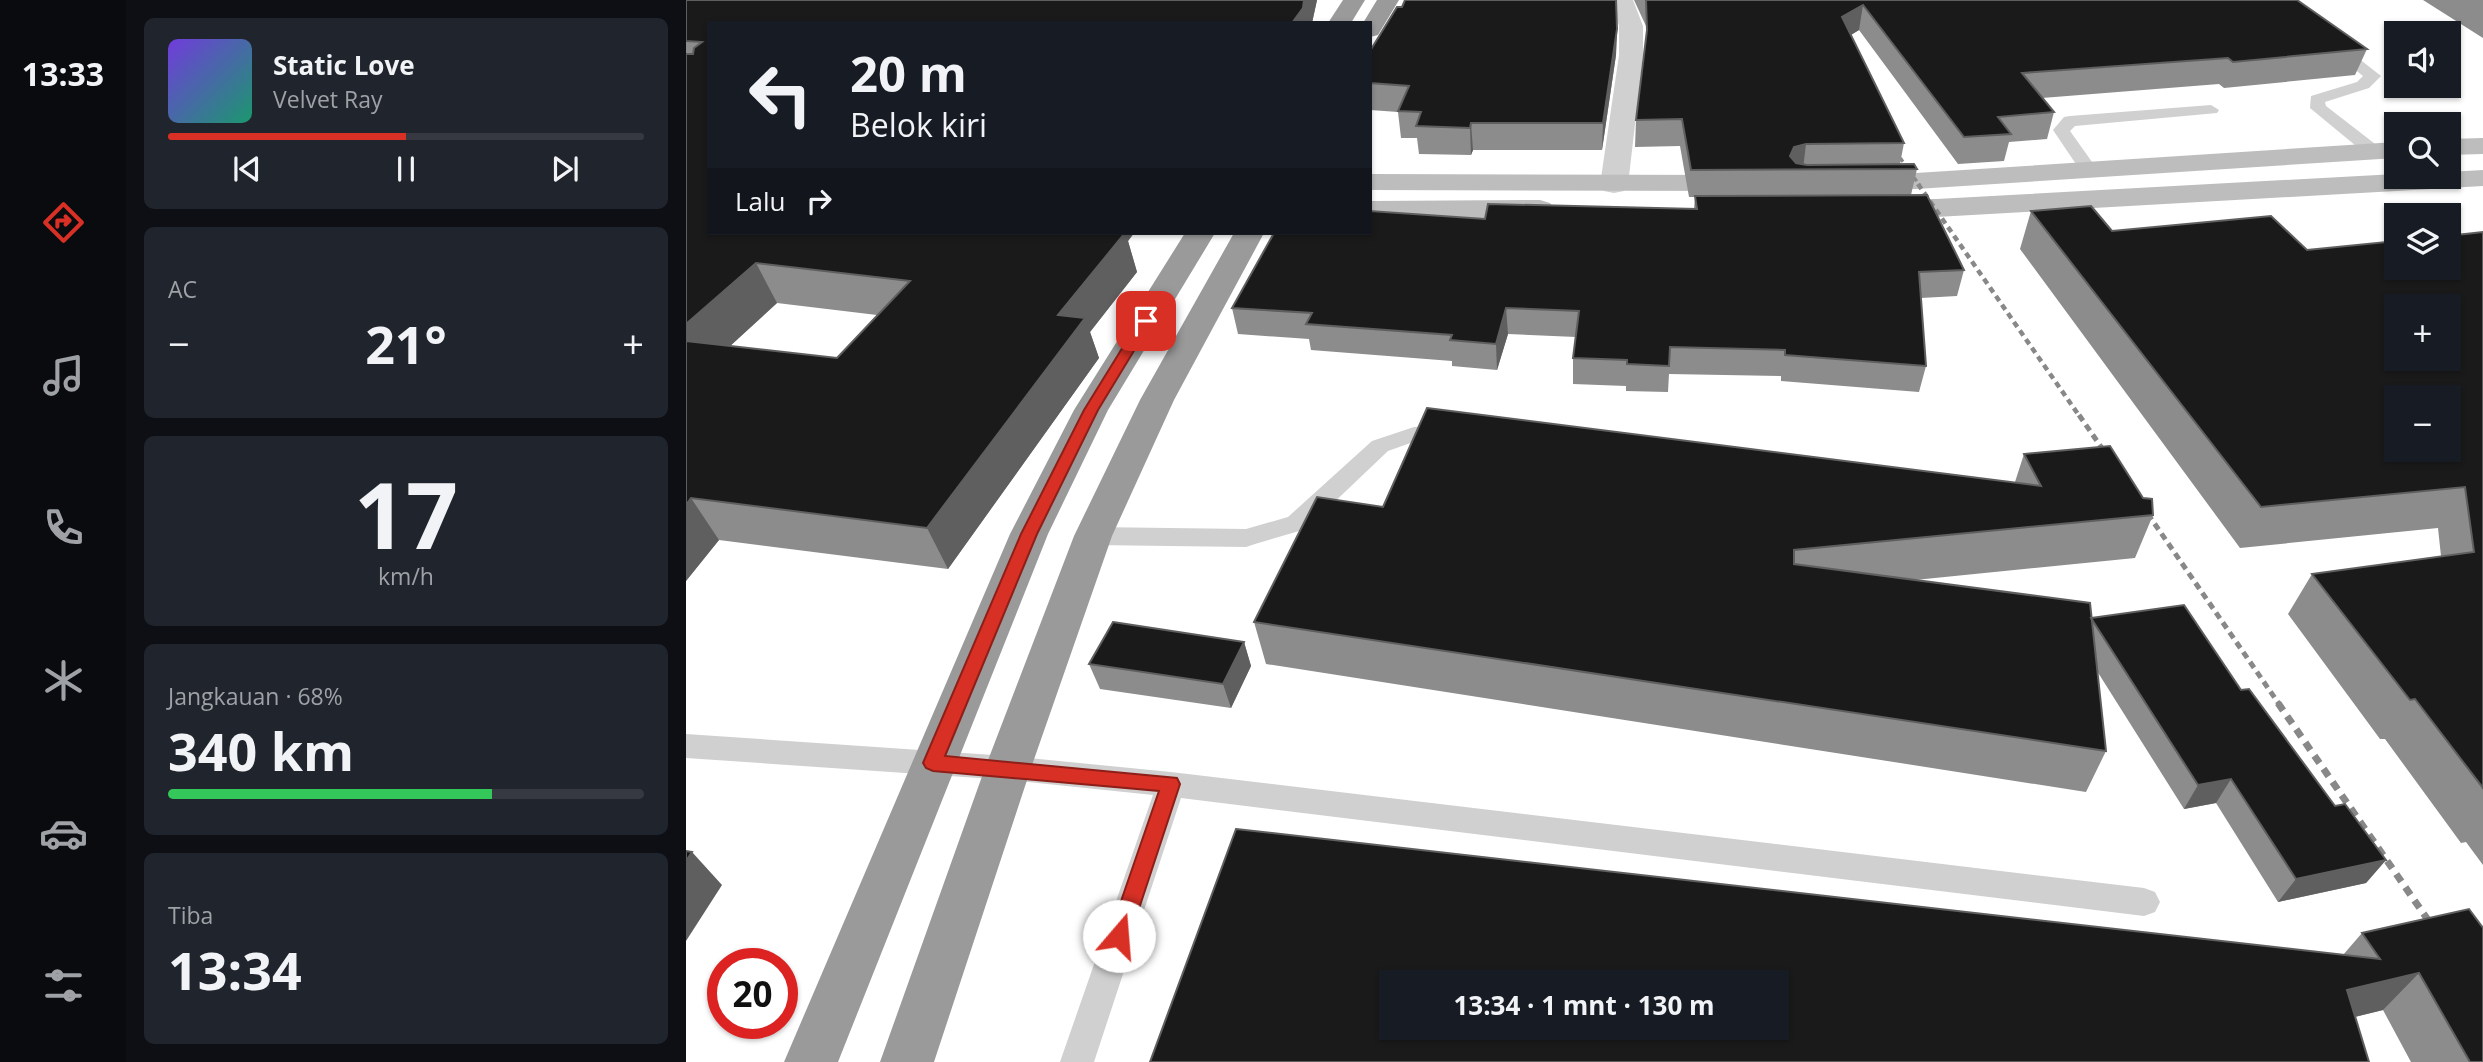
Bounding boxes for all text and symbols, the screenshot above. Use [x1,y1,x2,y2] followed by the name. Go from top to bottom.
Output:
[2384,21,2461,462] map controls
[2384,21,2461,98] button: sound
[850,40,967,106] text: 20 m
[273,47,415,83] text: Static Love
[735,49,826,140] icon: left
[22,52,104,95] text: 13:33
[273,83,383,115] text: Velvet Ray
[850,103,987,146] text: Belok kiri
[2384,112,2461,189] button: search
[228,150,266,188] icon: previous
[387,150,425,188] icon: pause
[546,150,584,188] icon: next
[800,182,838,220] icon: right
[735,183,786,219] text: Lalu
[39,198,88,247] icon: directions
[2384,203,2461,280] button: layers
[168,273,197,305] text: AC
[1116,291,1176,351] pin
[2384,294,2461,371] button: +
[1127,302,1165,340] icon: arrive
[365,308,447,379] text: 21°
[168,317,190,369] text: −
[622,317,644,369] text: +
[39,351,88,400] icon: music
[2384,385,2461,462] button: −
[354,452,458,576] text: 17
[39,503,88,552] icon: phone
[378,560,434,592] text: km/h
[39,656,88,705] icon: climate
[168,680,343,712] text: Jangkauan · 68%
[168,715,354,786] text: 340 km
[39,809,88,858] icon: car
[168,899,213,931] text: Tiba
[1082,899,1156,973] position arrow
[168,934,302,1005] text: 13:34
[707,948,798,1039] speed limit sign: 20
[39,961,88,1010] icon: filters
[1453,987,1715,1023] text: 13:34 · 1 mnt · 130 m

